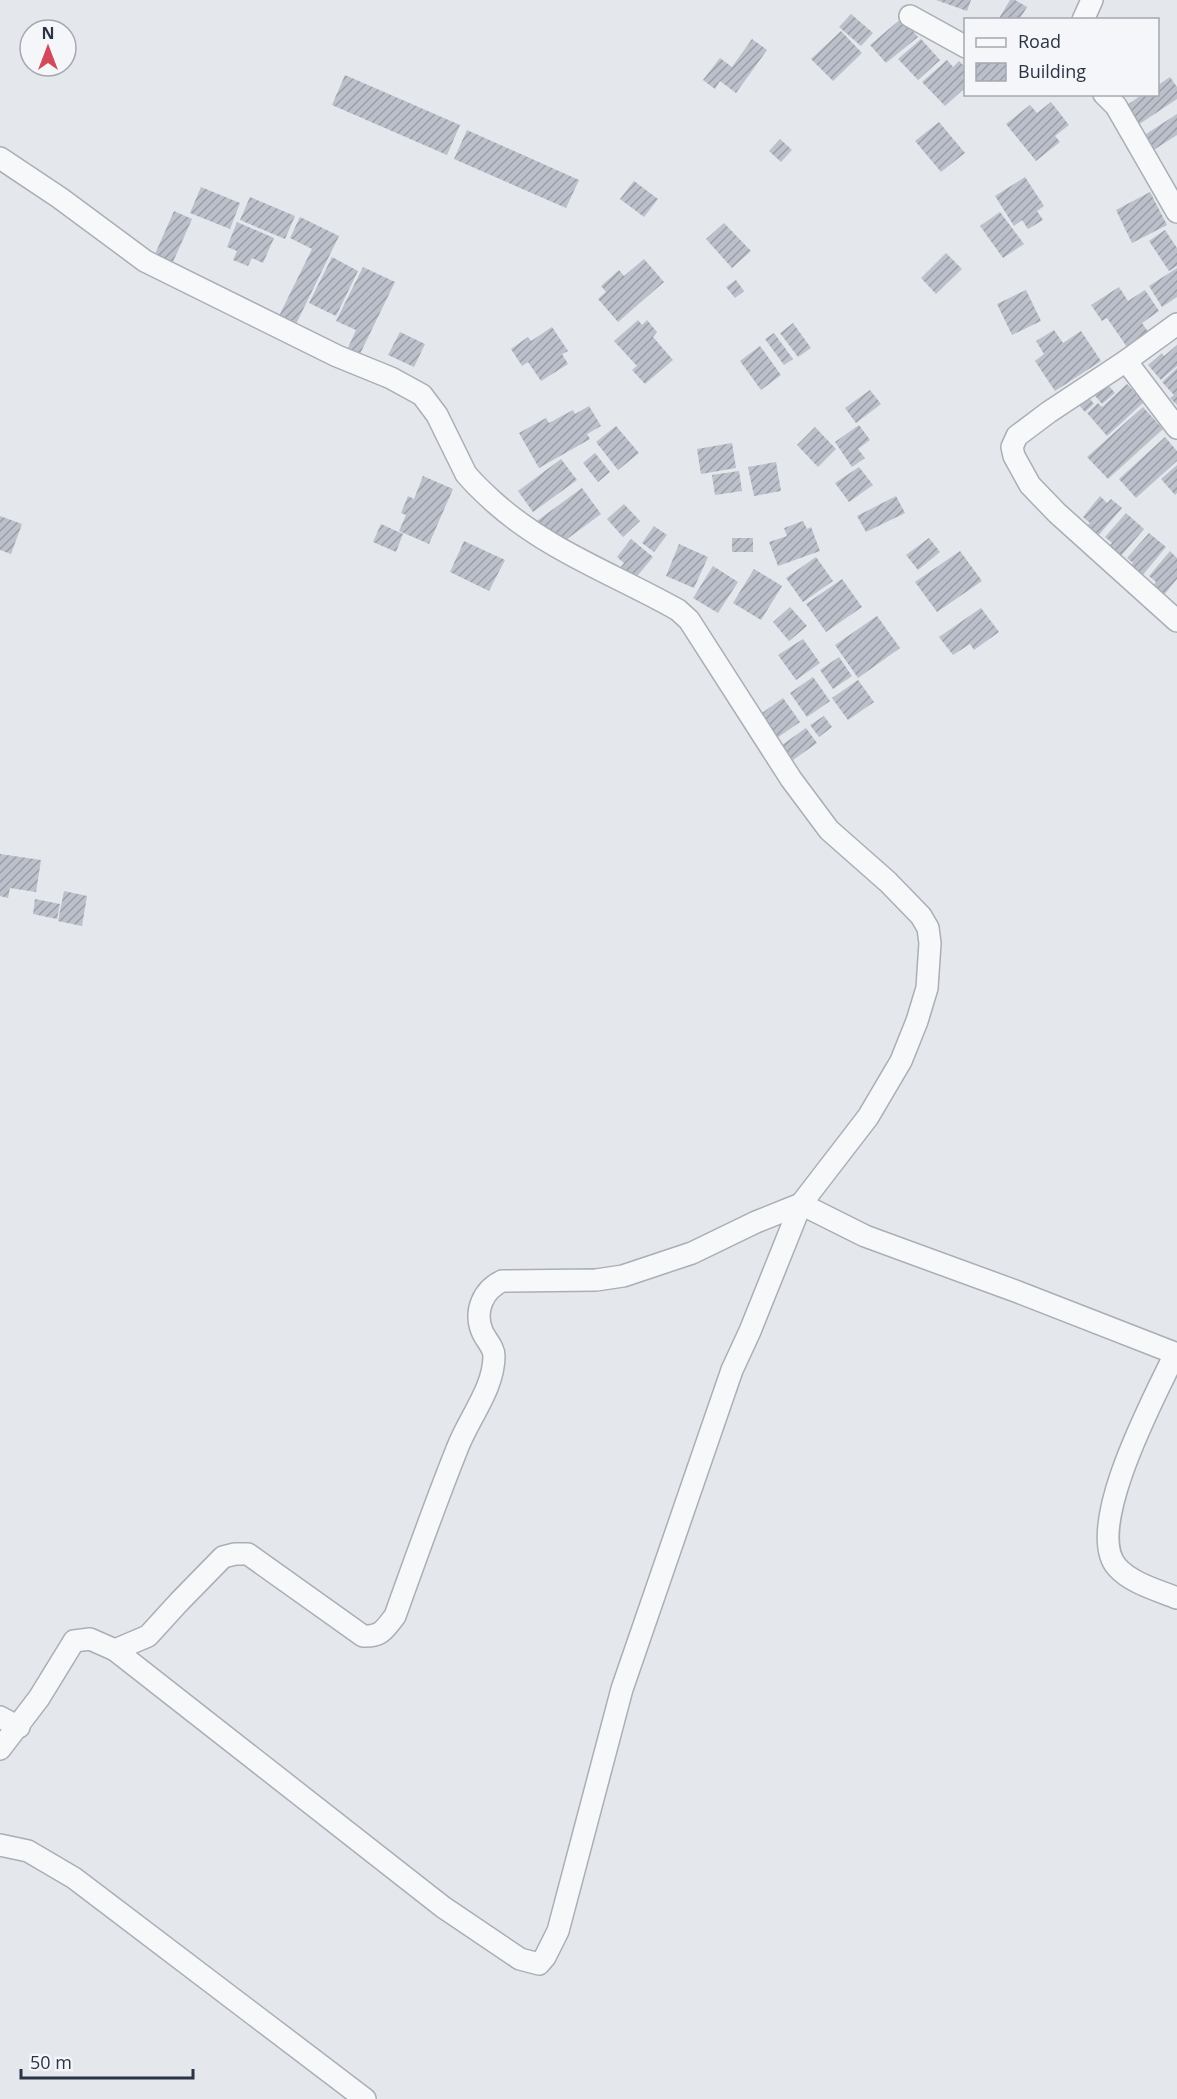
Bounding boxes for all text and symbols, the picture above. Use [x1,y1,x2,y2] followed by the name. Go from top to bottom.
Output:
[18,18,78,78] north arrow
[964,18,1159,96] legend
[41,22,55,44] text: N
[1018,29,1061,53] text: Road
[1018,59,1086,83] text: Building
[21,2042,194,2080] scale bar
[30,2050,72,2074] text: 50 m

